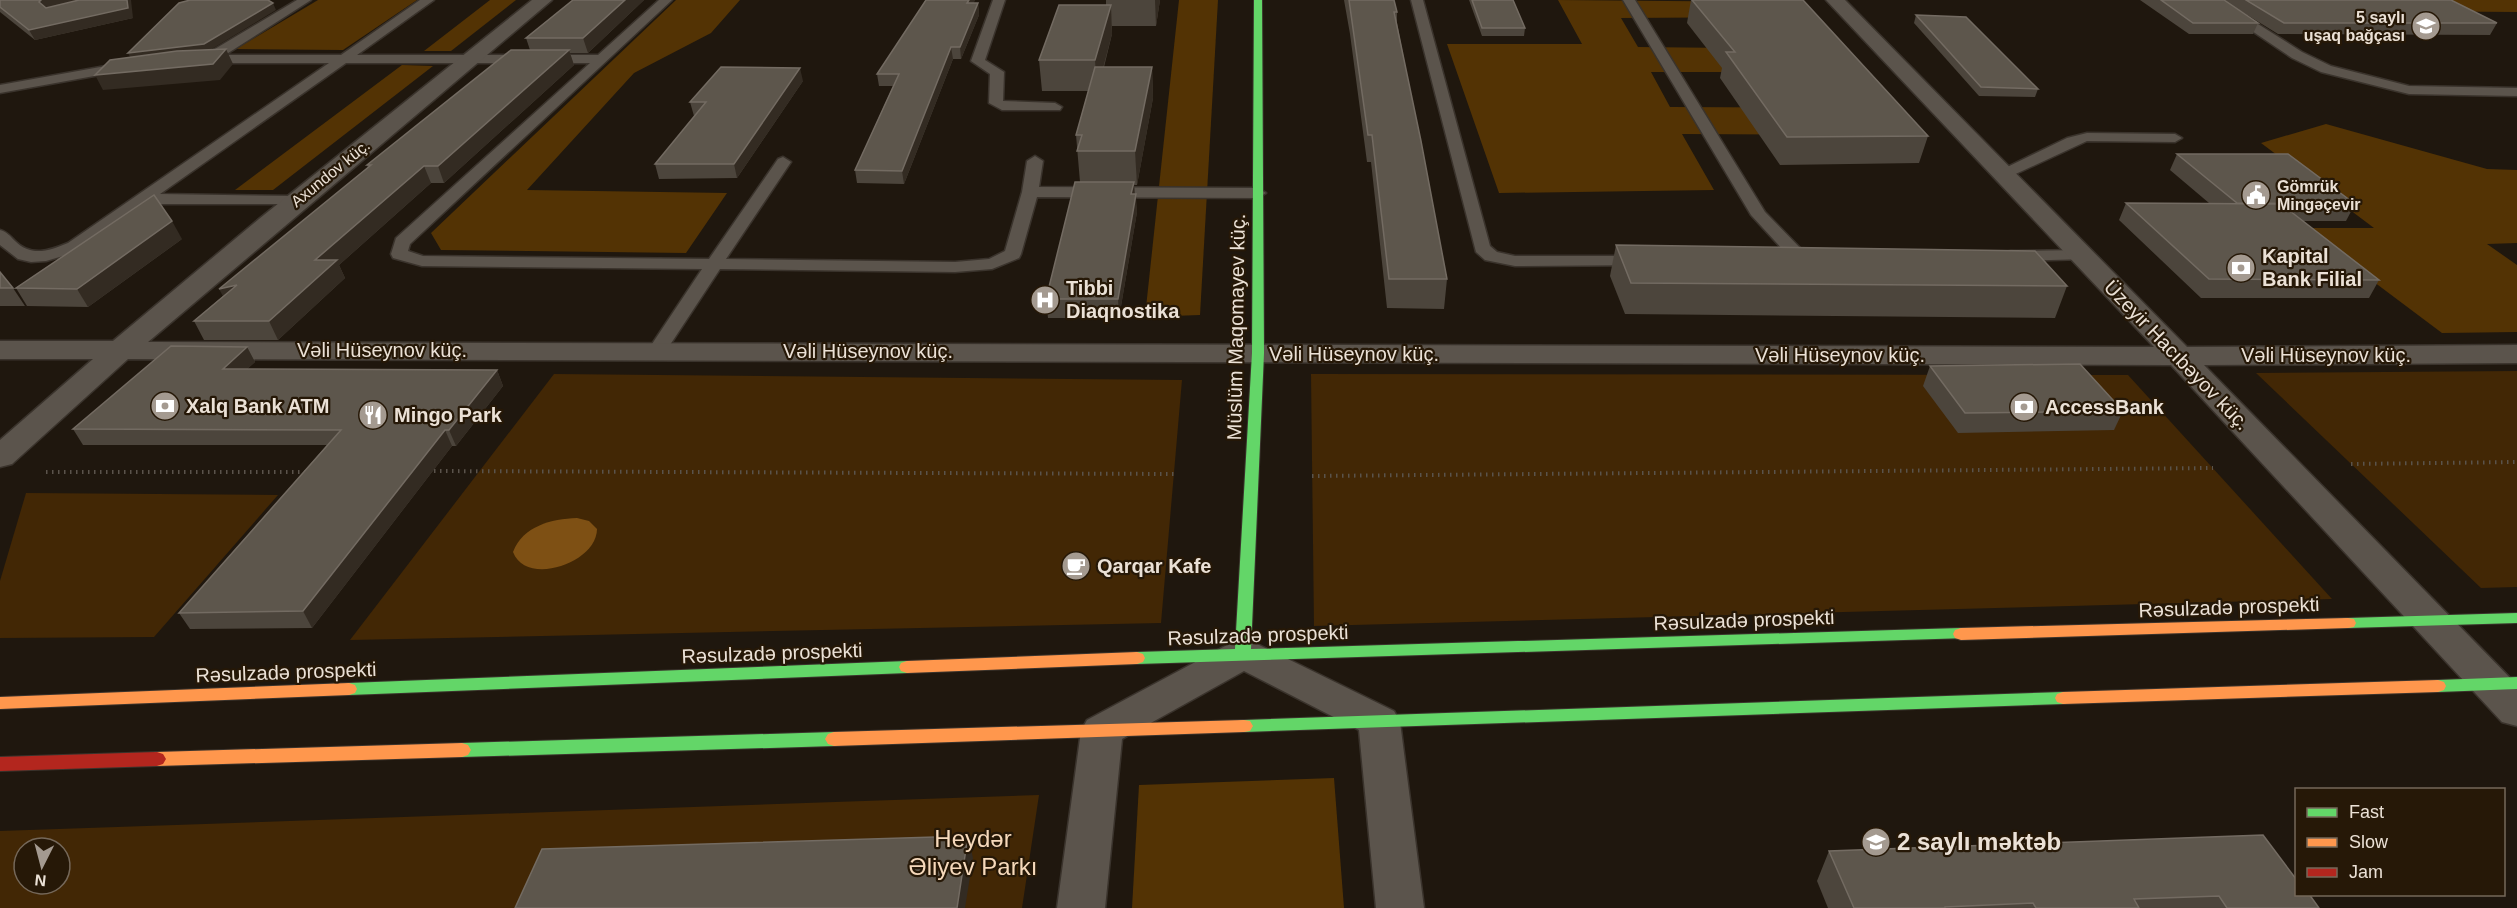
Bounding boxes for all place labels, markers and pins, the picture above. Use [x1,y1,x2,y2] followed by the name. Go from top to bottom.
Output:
[2304,9,2405,44] place label: 5 saylı uşaq bağçası
[2410,10,2442,42] school or university icon: 5 saylı uşaq bağçası
[2277,178,2361,213] place label: Gömrük Mingəçevir
[2240,179,2272,211] public building icon: Gömrük Mingəçevir
[2262,245,2362,290] place label: Kapital Bank Filial
[2225,252,2257,284] bank icon: Kapital Bank Filial
[1066,277,1180,322] place label: Tibbi Diaqnostika
[1029,284,1061,316] hospital icon: Tibbi Diaqnostika
[149,390,181,422] bank icon: Xalq Bank ATM
[2008,391,2040,423] bank icon: AccessBank
[186,395,329,417] place label: Xalq Bank ATM
[2045,396,2165,418] place label: AccessBank
[357,399,389,431] restaurant icon: Mingo Park
[394,404,503,426] place label: Mingo Park
[1060,550,1092,582] cafe icon: Qarqar Kafe
[1097,555,1212,577] place label: Qarqar Kafe
[1860,826,1892,858] school or university icon: 2 saylı məktəb
[1897,828,2061,855] place label: 2 saylı məktəb

